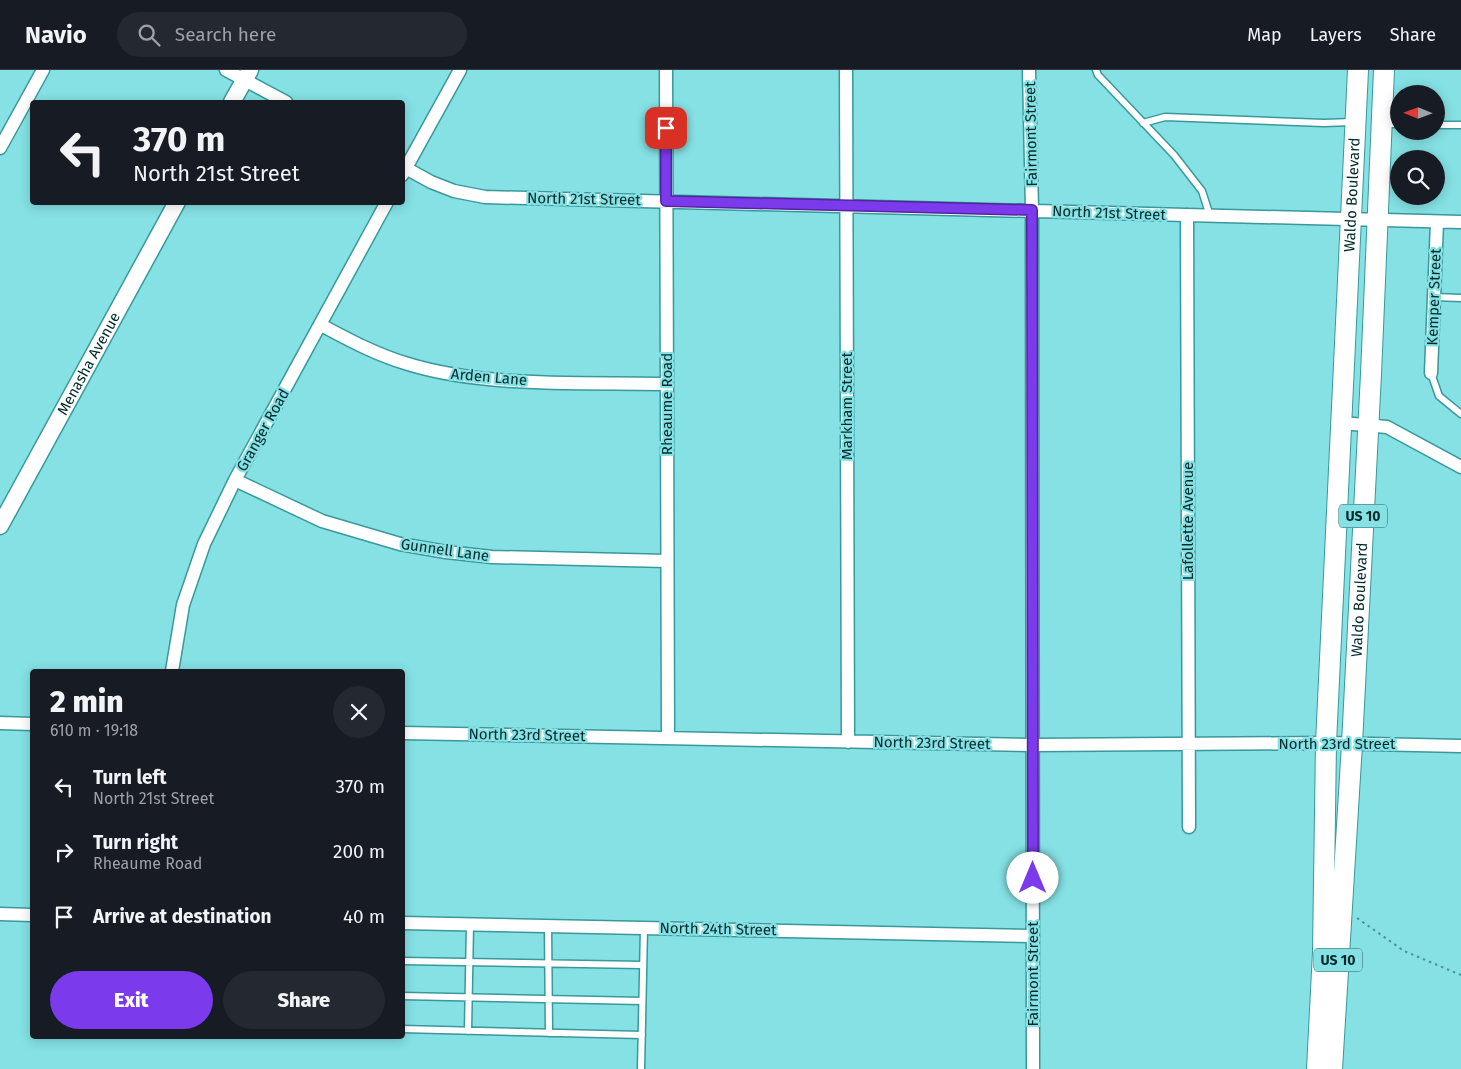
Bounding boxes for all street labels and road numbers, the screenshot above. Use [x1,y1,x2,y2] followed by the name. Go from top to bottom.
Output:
[1021,81,1041,187] street label: Fairmont Street
[1340,137,1364,253] street label: Waldo Boulevard
[527,189,642,209] street label: North 21st Street
[1052,202,1167,224] street label: North 21st Street
[1423,248,1445,346] street label: Kemper Street
[53,309,124,418] street label: Menasha Avenue
[838,352,856,460] street label: Markham Street
[658,353,676,455] street label: Rheaume Road
[450,365,528,389] street label: Arden Lane
[233,385,293,475] street label: Granger Road
[1179,462,1197,580] street label: Lafollette Avenue
[1339,504,1387,528] road number: US 10
[400,535,490,565] street label: Gunnell Lane
[1347,542,1371,658] street label: Waldo Boulevard
[468,725,586,745] street label: North 23rd Street
[873,733,991,753] street label: North 23rd Street
[1279,735,1396,753] street label: North 23rd Street
[659,919,777,939] street label: North 24th Street
[1024,921,1042,1027] street label: Fairmont Street
[1314,948,1362,972] road number: US 10

